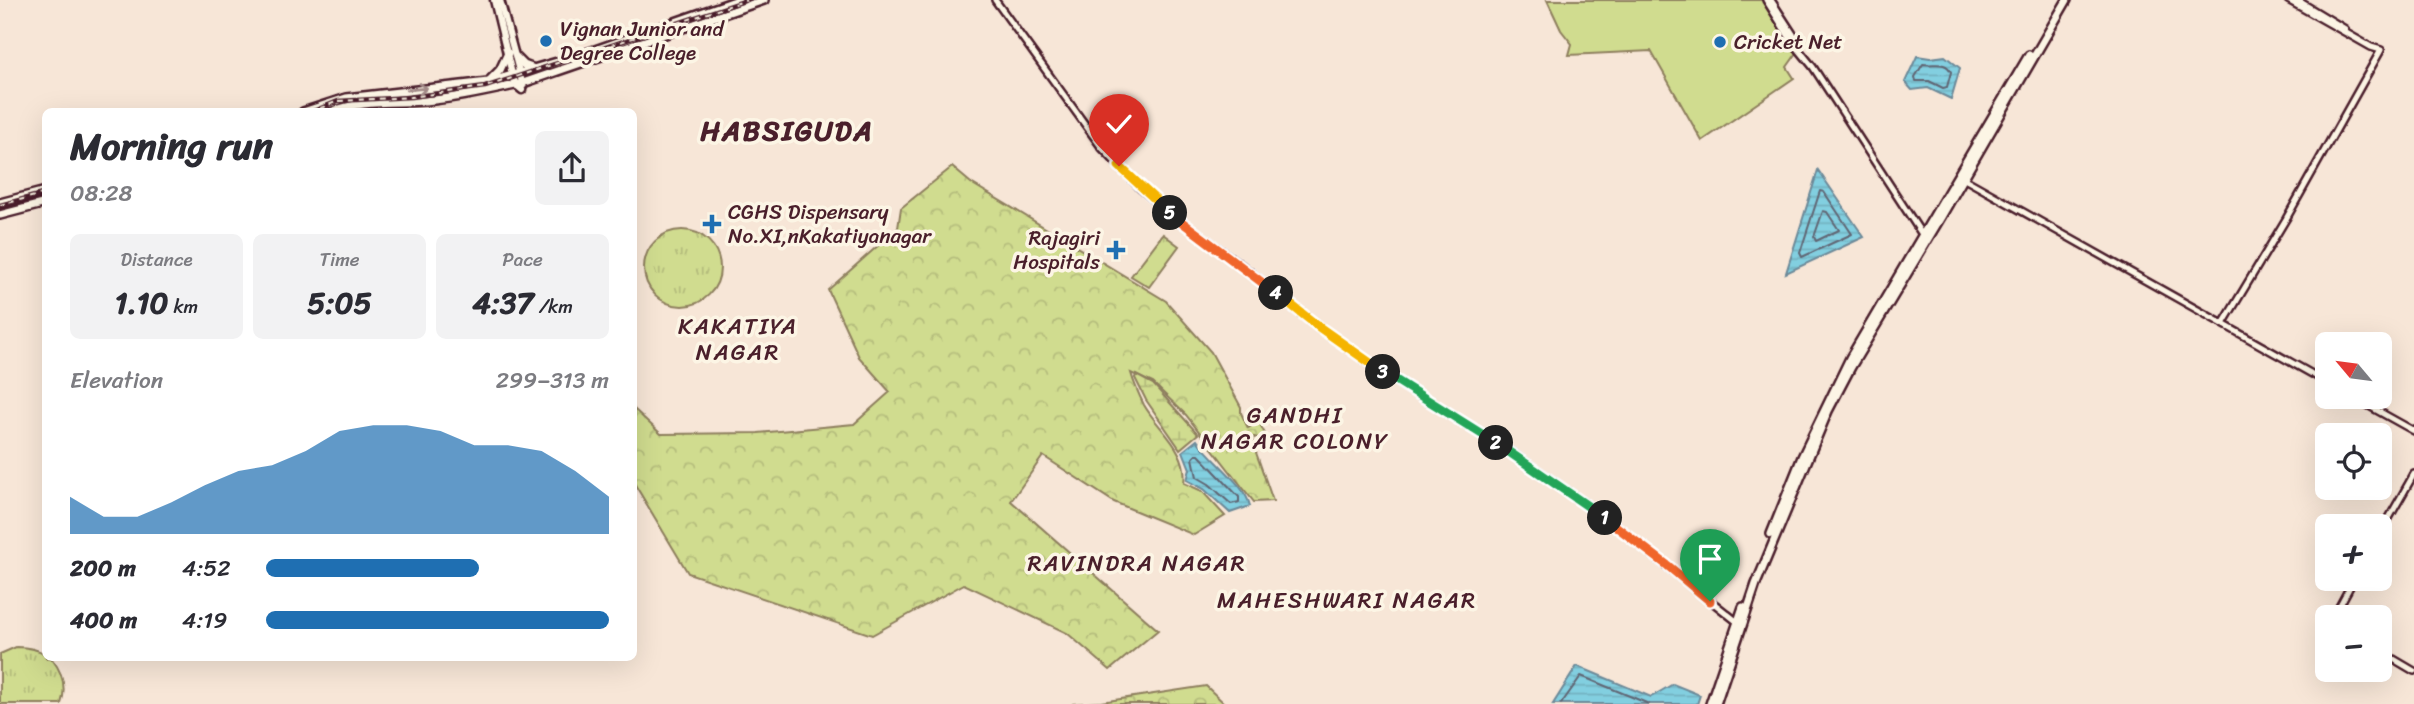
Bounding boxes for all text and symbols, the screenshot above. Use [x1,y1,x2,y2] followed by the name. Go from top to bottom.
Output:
[560,10,726,72] place label: Vignan Junior and Degree College
[1734,23,1842,61] place label: Cricket Net
[538,33,554,49] marker: Vignan Junior and Degree College
[1712,34,1728,50] marker: Cricket Net
[405,83,428,96] one-way arrow
[1089,94,1149,166] pin
[1100,105,1138,143] icon: check
[700,106,874,155] district label: HABSIGUDA
[70,113,273,180] text: Morning run
[535,131,609,205] button: share
[70,173,133,214] text: 08:28
[728,193,932,255] place label: CGHS Dispensary No.XI,nKakatiyanagar
[1152,196,1188,230] pin: 5
[1164,196,1175,229] text: 5
[702,214,722,234] marker: CGHS Dispensary No.XI,nKakatiyanagar
[1013,219,1101,281] place label: Rajagiri Hospitals
[1106,240,1126,260] marker: Rajagiri Hospitals
[120,243,193,276] text: Distance
[319,243,360,276] text: Time
[502,243,543,276] text: Pace
[115,276,169,330] text: 1.10
[307,276,372,330] text: 5:05
[472,276,534,330] text: 4:37
[1258,276,1294,310] pin: 4
[1270,276,1281,309] text: 4
[169,290,198,323] text: km
[534,290,573,323] text: /km
[678,306,798,373] district label: KAKATIYA NAGAR
[2315,332,2392,410] north arrow
[2315,332,2392,682] map controls
[1366,354,1400,390] pin: 3
[1377,355,1388,388] text: 3
[70,360,163,401] text: Elevation
[496,360,609,401] text: 299–313 m
[1201,395,1389,462] district label: GANDHI NAGAR COLONY
[2315,423,2392,500] button: locate
[1478,426,1514,460] pin: 2
[1490,426,1501,459] text: 2
[1588,500,1622,536] pin: 1
[1600,501,1609,534] text: 1
[2315,514,2392,591] button: +
[1680,529,1740,601] pin
[1691,540,1729,578] icon: arrive
[1028,543,1246,584] district label: RAVINDRA NAGAR
[70,548,136,589] text: 200 m
[182,548,231,589] text: 4:52
[1217,580,1477,621] district label: MAHESHWARI NAGAR
[70,600,137,641] text: 400 m
[182,600,227,641] text: 4:19
[2315,605,2392,682] button: −

